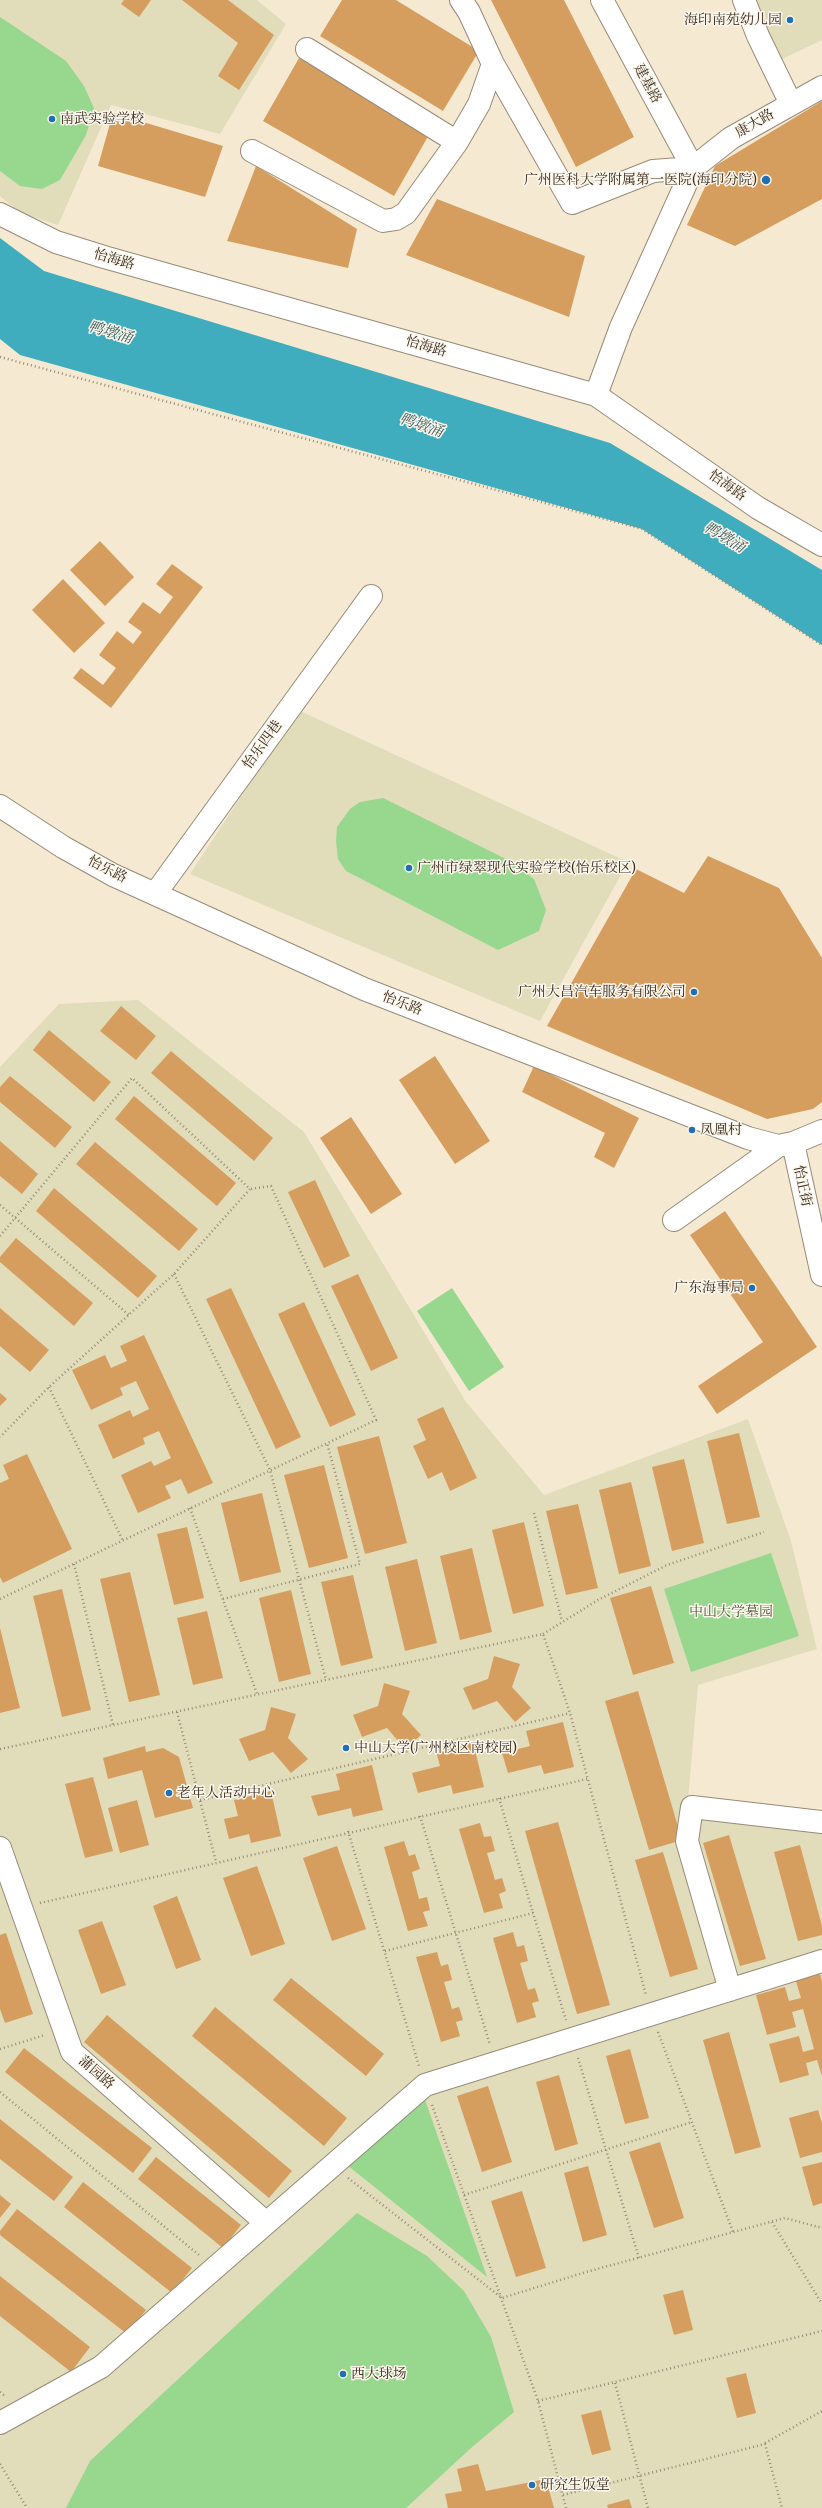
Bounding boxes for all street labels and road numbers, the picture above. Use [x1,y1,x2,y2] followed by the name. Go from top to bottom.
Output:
[630,62,664,106] street label: 建基路
[733,106,777,142] street label: 康大路
[91,246,137,274] street label: 怡海路
[403,333,449,361] street label: 怡海路
[705,467,749,505] street label: 怡海路
[240,717,286,773] street label: 怡乐四巷
[84,853,130,887] street label: 怡乐路
[379,989,425,1019] street label: 怡乐路
[789,1164,815,1208] street label: 怡正街
[75,2053,117,2093] street label: 蒲园路

